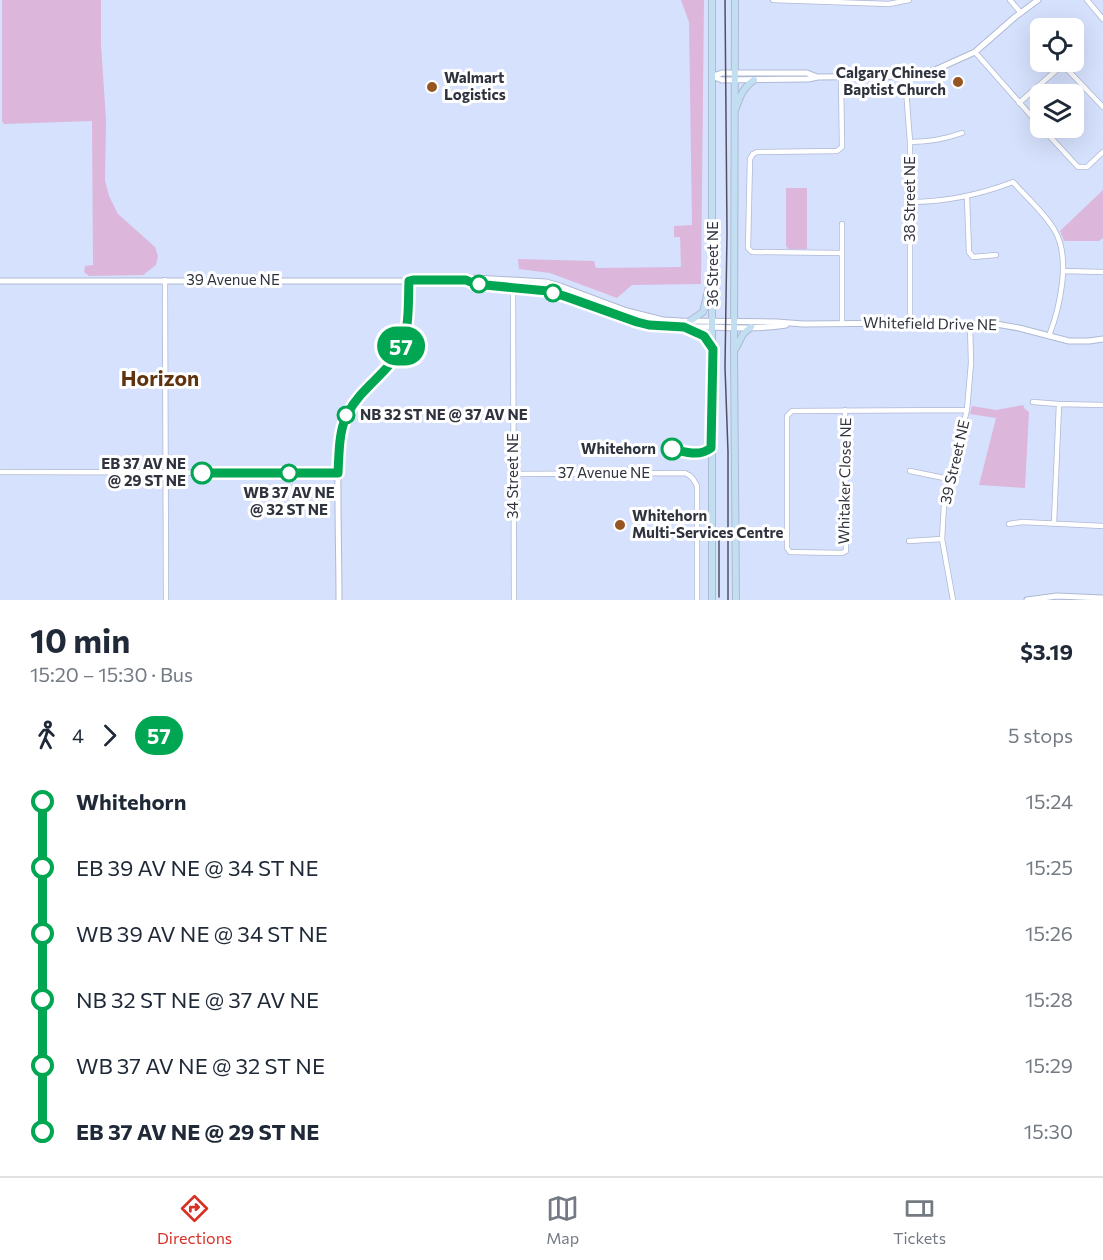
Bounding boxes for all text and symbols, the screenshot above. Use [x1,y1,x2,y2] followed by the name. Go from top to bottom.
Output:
[1030,18,1084,138] map controls
[1030,18,1084,72] button: locate
[836,63,946,98] place label: Calgary Chinese Baptist Church
[444,68,506,103] place label: Walmart Logistics
[951,75,965,89] marker: Calgary Chinese Baptist Church
[425,80,439,94] marker: Walmart Logistics
[1030,84,1084,138] button: layers
[900,156,918,242] street label: 38 Street NE
[703,221,721,307] street label: 36 Street NE
[186,270,280,288] street label: 39 Avenue NE
[470,275,488,293] unlabelled marker
[544,284,562,302] unlabelled marker
[863,313,997,333] street label: Whitefield Drive NE
[374,326,428,366] line badge: 57
[389,334,413,359] text: 57
[121,365,199,390] district label: Horizon
[360,405,528,423] place label: NB 32 ST NE @ 37 AV NE
[337,406,355,424] marker: NB 32 ST NE @ 37 AV NE
[834,417,854,545] street label: Whitaker Close NE
[936,418,972,506] street label: 39 Street NE
[503,433,521,519] street label: 34 Street NE
[661,438,683,460] marker: Whitehorn
[581,439,656,457] place label: Whitehorn
[101,454,186,489] place label: EB 37 AV NE @ 29 ST NE
[191,462,213,484] marker: EB 37 AV NE @ 29 ST NE
[558,463,650,481] street label: 37 Avenue NE
[280,464,298,482] marker: WB 37 AV NE @ 32 ST NE
[243,483,335,518] place label: WB 37 AV NE @ 32 ST NE
[632,506,783,541] place label: Whitehorn Multi-Services Centre
[613,518,627,532] marker: Whitehorn Multi-Services Centre
[30,619,130,660] text: 10 min
[1020,638,1073,665] text: $3.19
[30,662,193,686] text: 15:20 – 15:30 · Bus
[30,719,63,752] icon: walk
[93,719,126,752] icon: forward
[72,723,84,747] text: 4
[147,723,171,748] text: 57
[1008,723,1073,747] text: 5 stops
[76,788,186,815] text: Whitehorn
[1025,789,1073,813] text: 15:24
[76,854,319,881] text: EB 39 AV NE @ 34 ST NE
[1026,855,1073,879] text: 15:25
[76,920,328,947] text: WB 39 AV NE @ 34 ST NE
[1025,921,1073,945] text: 15:26
[76,986,319,1013] text: NB 32 ST NE @ 37 AV NE
[1025,987,1073,1011] text: 15:28
[76,1052,325,1079] text: WB 37 AV NE @ 32 ST NE
[1025,1053,1073,1077] text: 15:29
[76,1118,319,1145] text: EB 37 AV NE @ 29 ST NE
[1024,1119,1073,1143] text: 15:30
[157,1192,232,1247] tab: Directions
[546,1192,579,1247] tab: Map
[893,1192,946,1247] tab: Tickets

